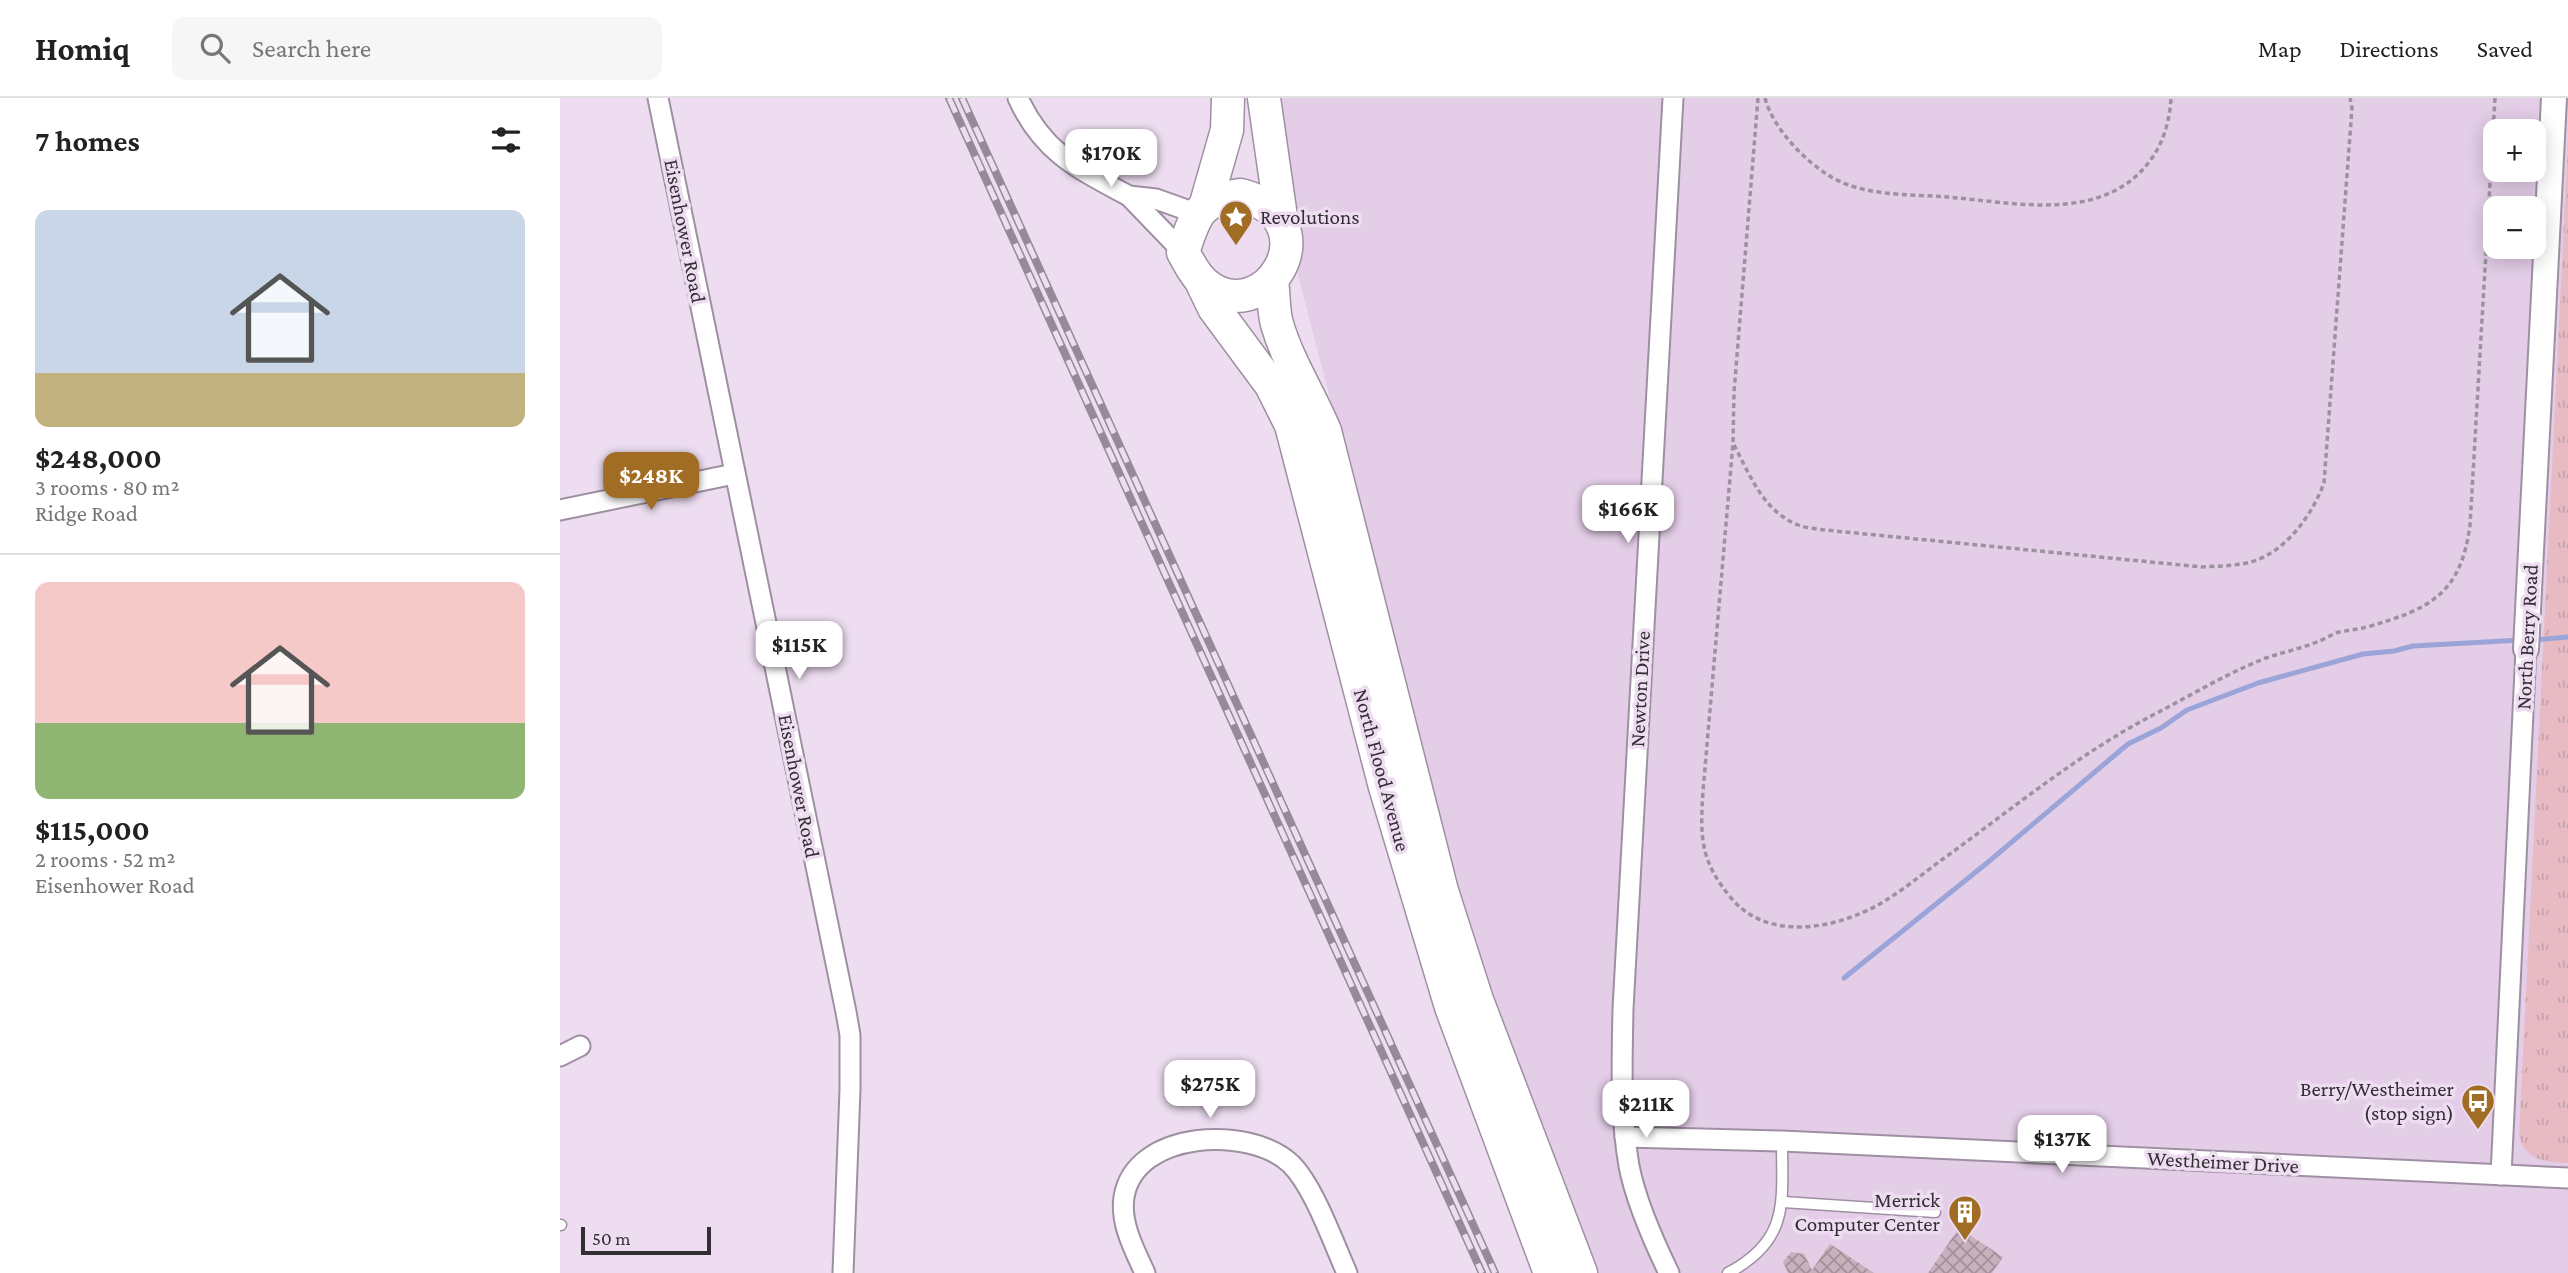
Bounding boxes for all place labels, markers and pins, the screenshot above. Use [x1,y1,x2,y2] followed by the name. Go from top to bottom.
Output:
[1062,130,1160,189] pin: $170K
[1217,198,1255,247] place icon: Revolutions
[1260,205,1360,229] place label: Revolutions
[602,452,700,512] pin: $248K
[1579,486,1677,545] pin: $166K
[750,622,848,681] pin: $115K
[1161,1060,1259,1120] pin: $275K
[2300,1077,2455,1125] place label: Berry/Westheimer (stop sign)
[1597,1080,1695,1140] pin: $211K
[2459,1082,2497,1131] bus stop icon: Berry/Westheimer (stop sign)
[2013,1116,2111,1175] pin: $137K
[1795,1188,1941,1236] place label: Merrick Computer Center
[1946,1193,1984,1242] building icon: Merrick Computer Center

